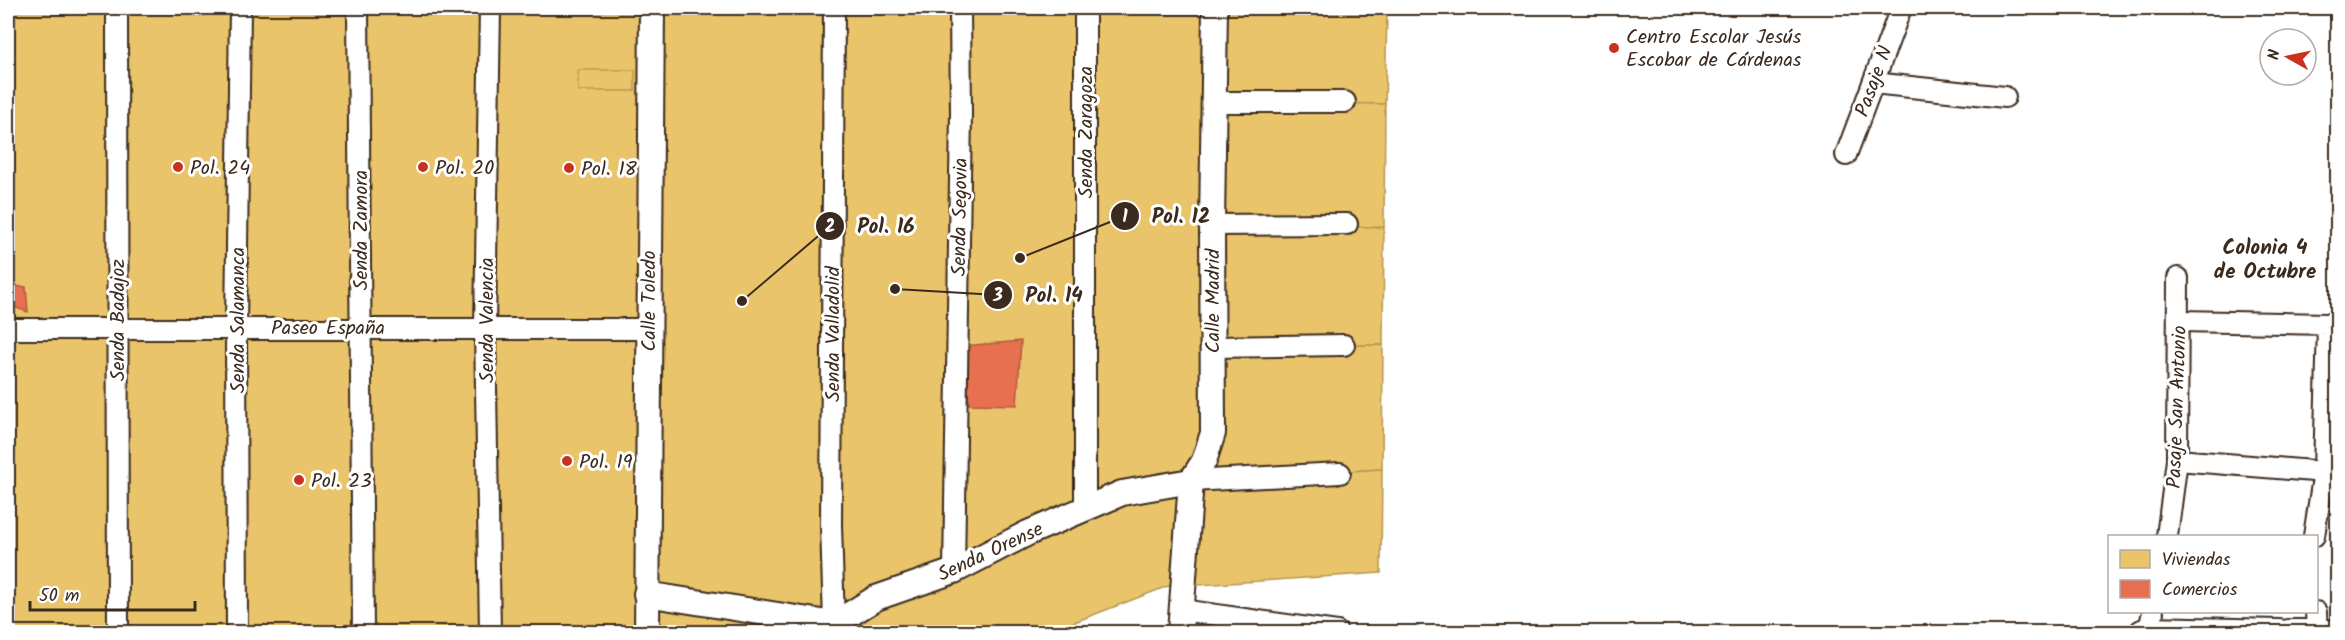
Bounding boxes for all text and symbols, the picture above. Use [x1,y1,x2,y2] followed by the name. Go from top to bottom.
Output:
[1626,22,1802,77] place label: Centro Escolar Jesús Escobar de Cárdenas
[2258,27,2318,87] north arrow
[1607,41,1621,55] marker: Centro Escolar Jesús Escobar de Cárdenas
[1847,42,1903,122] street label: Pasaje N
[2262,48,2288,62] text: N
[1071,66,1103,198] street label: Senda Zaragoza
[190,153,250,185] place label: Pol. 24
[435,153,494,185] place label: Pol. 20
[581,154,638,186] place label: Pol. 18
[944,158,978,277] street label: Senda Segovia
[171,160,185,174] marker: Pol. 24
[416,160,430,174] marker: Pol. 20
[562,161,576,175] marker: Pol. 18
[346,170,378,290] street label: Senda Zamora
[1110,196,1222,235] callout: Pol. 12
[1152,201,1210,234] text: Pol. 12
[1122,203,1128,232] text: 1
[815,206,926,245] callout: Pol. 16
[857,211,915,244] text: Pol. 16
[825,213,835,242] text: 2
[2214,232,2316,289] district label: Colonia 4 de Octubre
[223,247,255,393] street label: Senda Salamanca
[1198,248,1230,353] street label: Calle Madrid
[634,251,666,351] street label: Calle Toledo
[472,257,504,383] street label: Senda Valencia
[103,259,135,381] street label: Senda Badajoz
[818,265,850,402] street label: Senda Valladolid
[983,275,1094,314] callout: Pol. 14
[1025,280,1083,313] text: Pol. 14
[992,282,1003,311] text: 3
[271,313,385,345] street label: Paseo España
[2159,325,2197,489] street label: Pasaje San Antonio
[579,447,633,479] place label: Pol. 19
[560,454,574,468] marker: Pol. 19
[311,466,372,498] place label: Pol. 23
[292,473,306,487] marker: Pol. 23
[933,514,1049,591] street label: Senda Orense
[2108,535,2318,613] legend
[2162,546,2231,575] text: Viviendas
[30,574,195,612] scale bar
[2162,576,2238,605] text: Comercios
[39,582,79,611] text: 50 m

